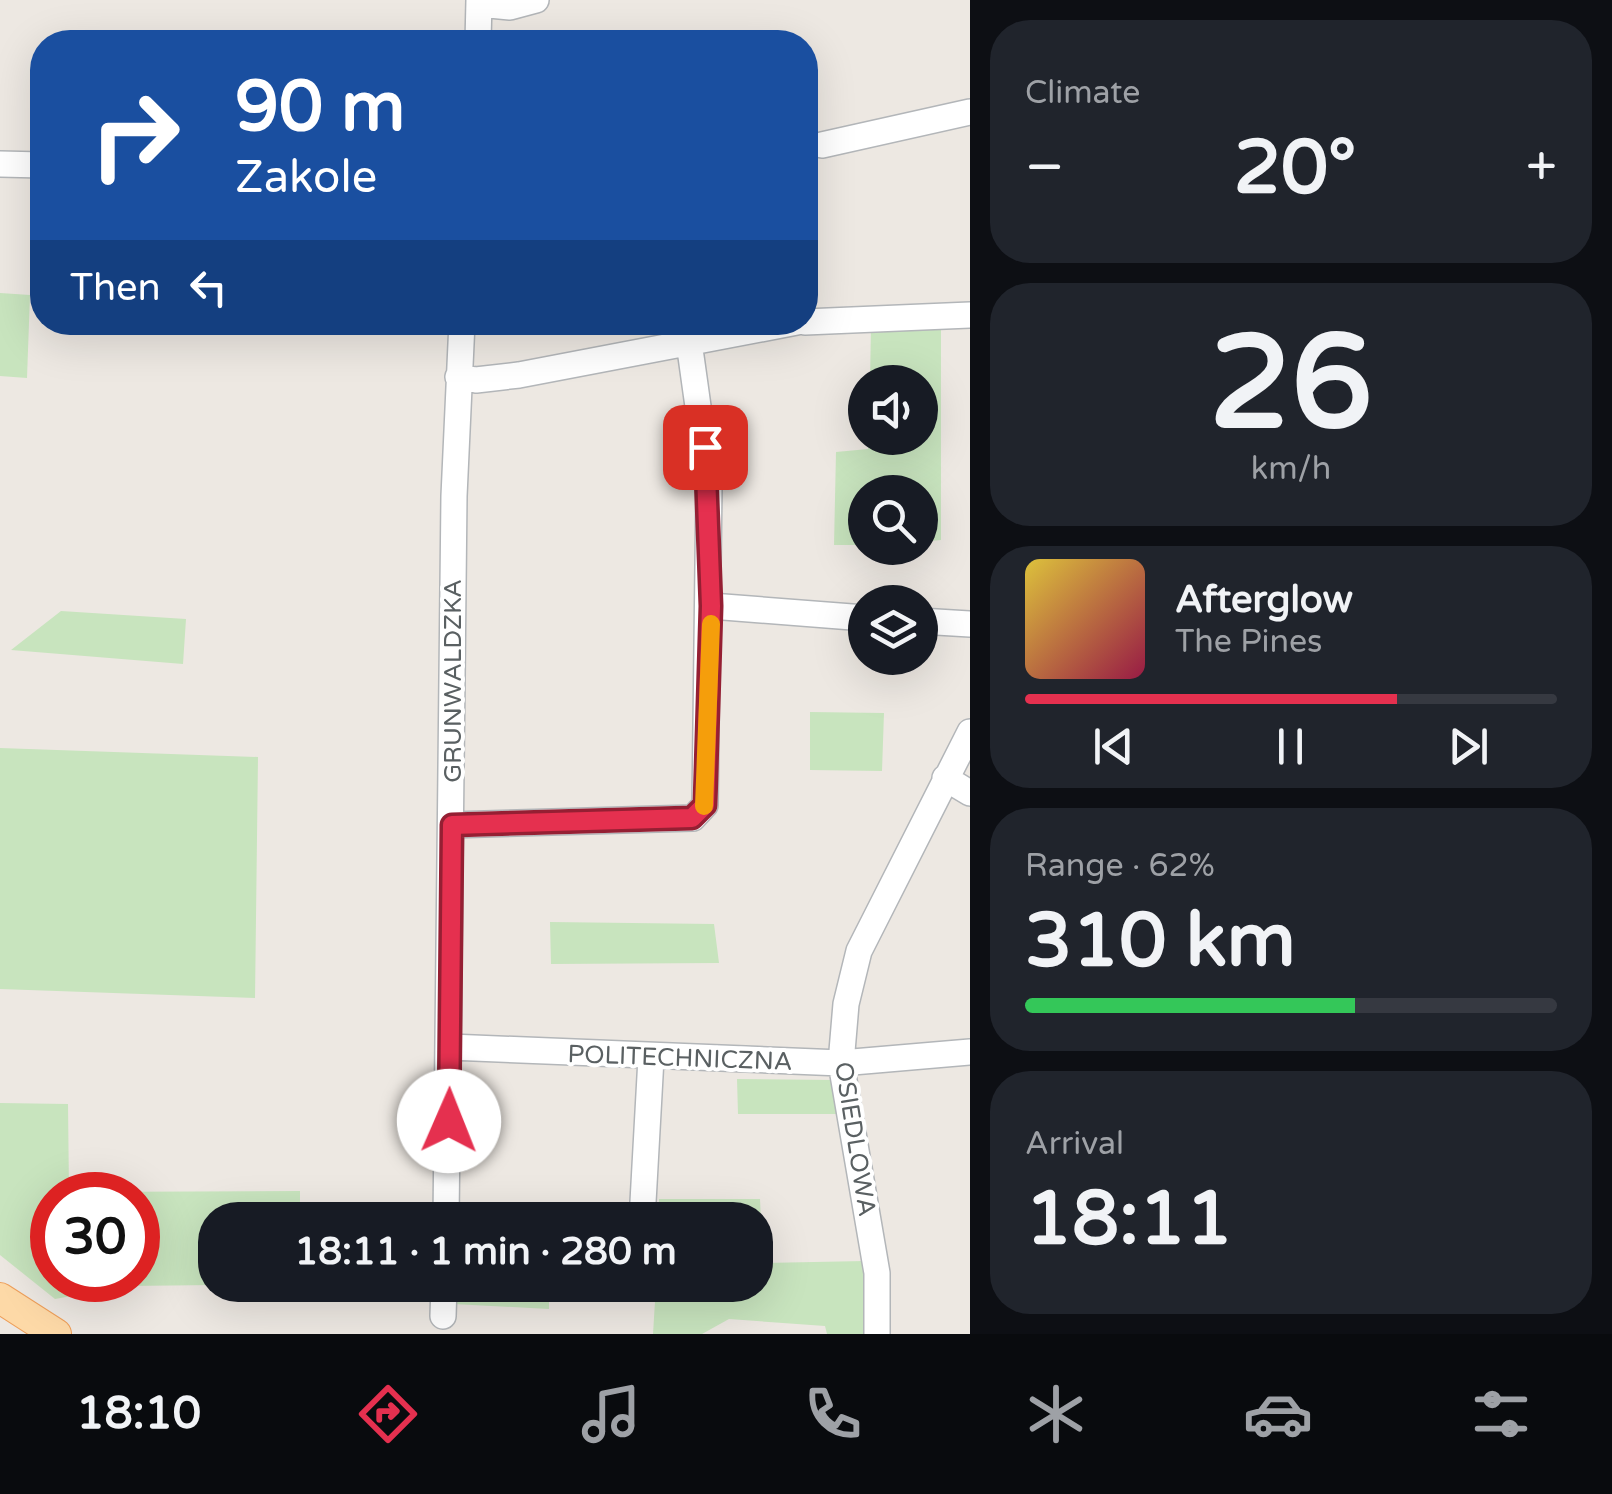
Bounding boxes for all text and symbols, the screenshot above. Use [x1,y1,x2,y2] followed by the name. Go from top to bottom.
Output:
[235,66,405,150] text: 90 m
[70,70,200,200] icon: right
[1025,74,1140,112] text: Climate
[1234,123,1356,213] text: 20°
[1025,135,1064,201] text: −
[1526,135,1557,201] text: +
[235,151,377,205] text: Zakole
[181,260,236,315] icon: left
[70,265,161,311] text: Then
[1209,307,1373,463] text: 26
[848,365,938,675] map controls
[848,365,938,455] button: sound
[663,405,748,490] pin
[678,420,733,475] icon: arrive
[1251,450,1331,488] text: km/h
[848,475,938,565] button: search
[1175,577,1353,623] text: Afterglow
[438,579,468,783] street label: GRUNWALDZKA
[848,585,938,675] button: layers
[1175,623,1322,661] text: The Pines
[1086,719,1141,774] icon: previous
[1263,719,1318,774] icon: pause
[1441,719,1496,774] icon: next
[1025,847,1215,885] text: Range · 62%
[1025,896,1296,986] text: 310 km
[567,1039,793,1077] street label: POLITECHNICZNA
[828,1060,882,1219] street label: OSIEDLOWA
[397,1069,501,1173] position arrow
[1025,1125,1124,1163] text: Arrival
[30,1172,160,1302] speed limit sign: 30
[1025,1174,1233,1264] text: 18:11
[294,1229,677,1275] text: 18:11 · 1 min · 280 m
[353,1379,423,1449] icon: directions
[576,1379,646,1449] icon: music
[798,1379,868,1449] icon: phone
[1021,1379,1091,1449] icon: climate
[1243,1379,1313,1449] icon: car
[1466,1379,1536,1449] icon: filters
[76,1387,201,1441] text: 18:10

